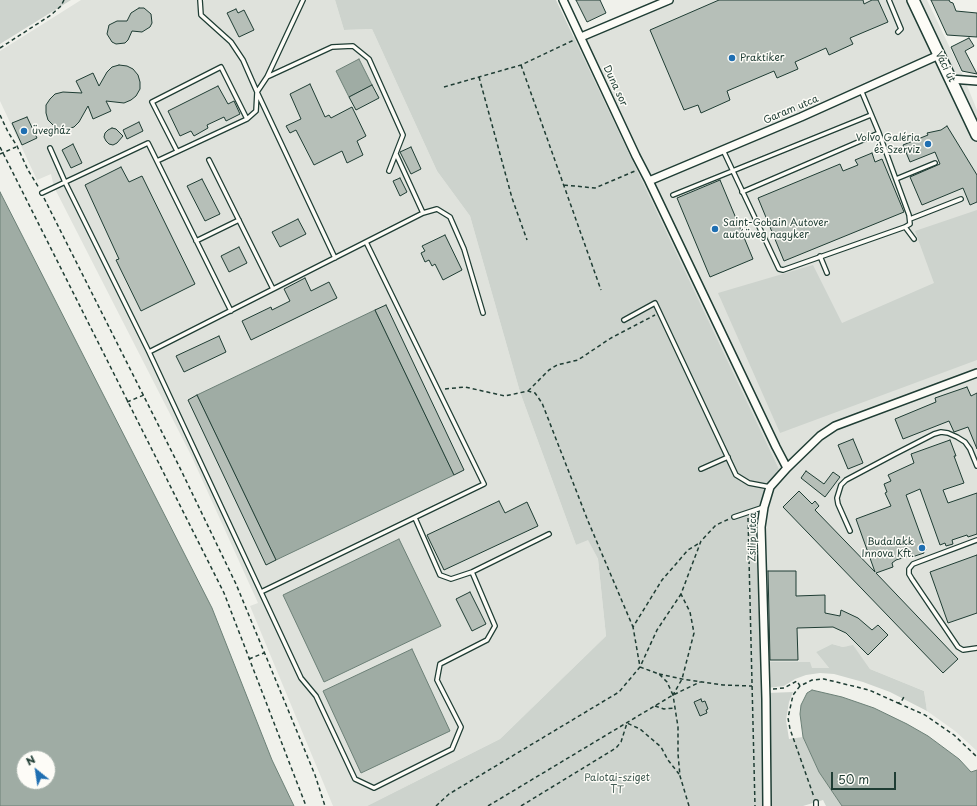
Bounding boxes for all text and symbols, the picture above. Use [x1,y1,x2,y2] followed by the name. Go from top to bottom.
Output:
[932,50,958,84] street label: Váci út
[740,52,784,64] place label: Praktiker
[727,53,737,63] marker: Praktiker
[600,64,630,108] street label: Duna sor
[762,93,820,127] street label: Garam utca
[32,125,71,137] place label: üvegház
[19,126,29,136] marker: üvegház
[856,132,920,156] place label: Volvo Galéria és Szerviz
[923,139,933,149] marker: Volvo Galéria és Szerviz
[723,217,828,240] place label: Saint-Gobain Autover autóüveg nagyker
[710,224,720,234] marker: Saint-Gobain Autover autóüveg nagyker
[747,512,759,562] street label: Zsilip utca
[862,536,914,560] place label: Budalakk Innova Kft.
[917,543,927,553] marker: Budalakk Innova Kft.
[16,750,56,790] north arrow
[22,750,38,770] text: N
[833,764,898,790] scale bar
[838,770,869,788] text: 50 m
[584,772,650,796] park label: Palotai-sziget TT

